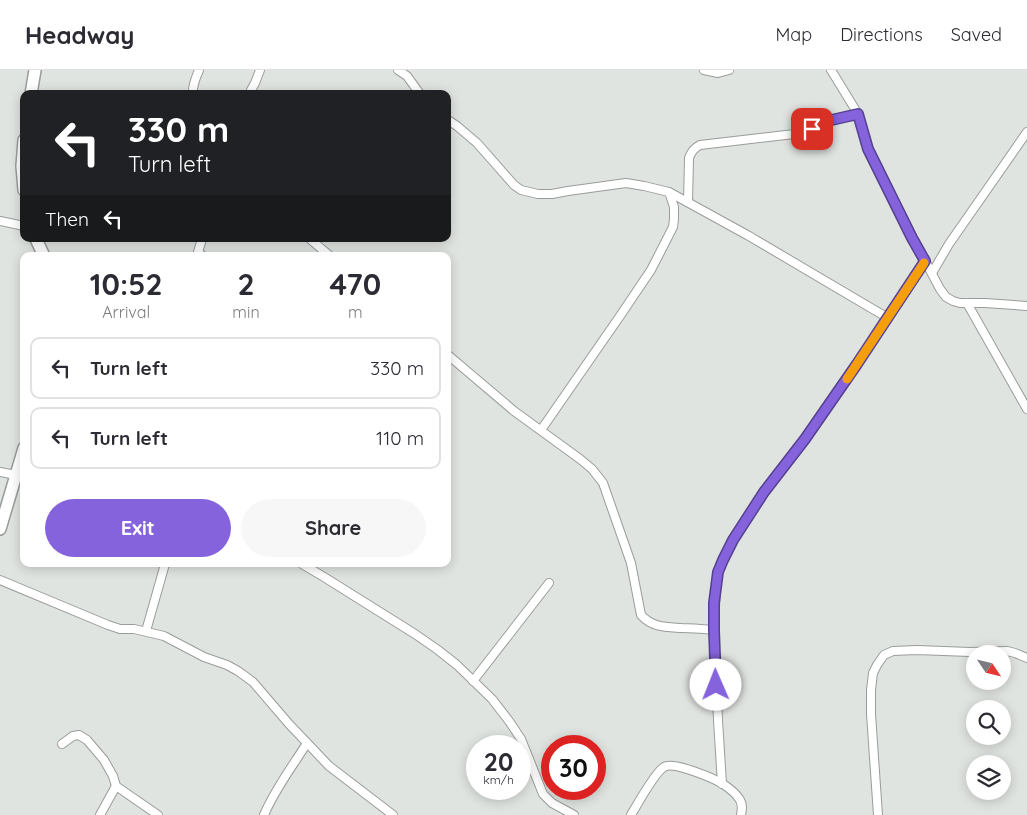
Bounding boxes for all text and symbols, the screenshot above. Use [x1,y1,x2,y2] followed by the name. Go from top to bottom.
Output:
[25,20,134,50] text: Headway
[775,23,812,46] text: Map
[840,23,923,46] text: Directions
[951,23,1002,46] text: Saved
[128,107,229,151] text: 330 m
[791,108,833,150] pin
[45,110,110,175] icon: left
[798,115,826,143] icon: arrive
[128,150,211,178] text: Turn left
[99,205,127,233] icon: left
[45,207,89,231] text: Then
[90,265,163,303] text: 10:52
[237,265,255,303] text: 2
[329,265,381,303] text: 470
[102,302,150,322] text: Arrival
[232,302,260,322] text: min
[348,302,363,322] text: m
[47,354,75,382] icon: left
[90,356,168,380] text: Turn left
[370,356,424,380] text: 330 m
[47,424,75,452] icon: left
[90,426,168,450] text: Turn left
[376,426,424,450] text: 110 m
[45,499,231,557] button: Exit
[241,499,426,557] button: Share
[966,645,1011,690] north arrow
[966,645,1011,800] map controls
[689,658,741,710] position arrow
[966,700,1011,745] button: search
[541,735,606,800] speed limit sign: 30
[484,746,513,777] text: 20
[966,755,1011,800] button: layers
[483,772,514,787] text: km/h

